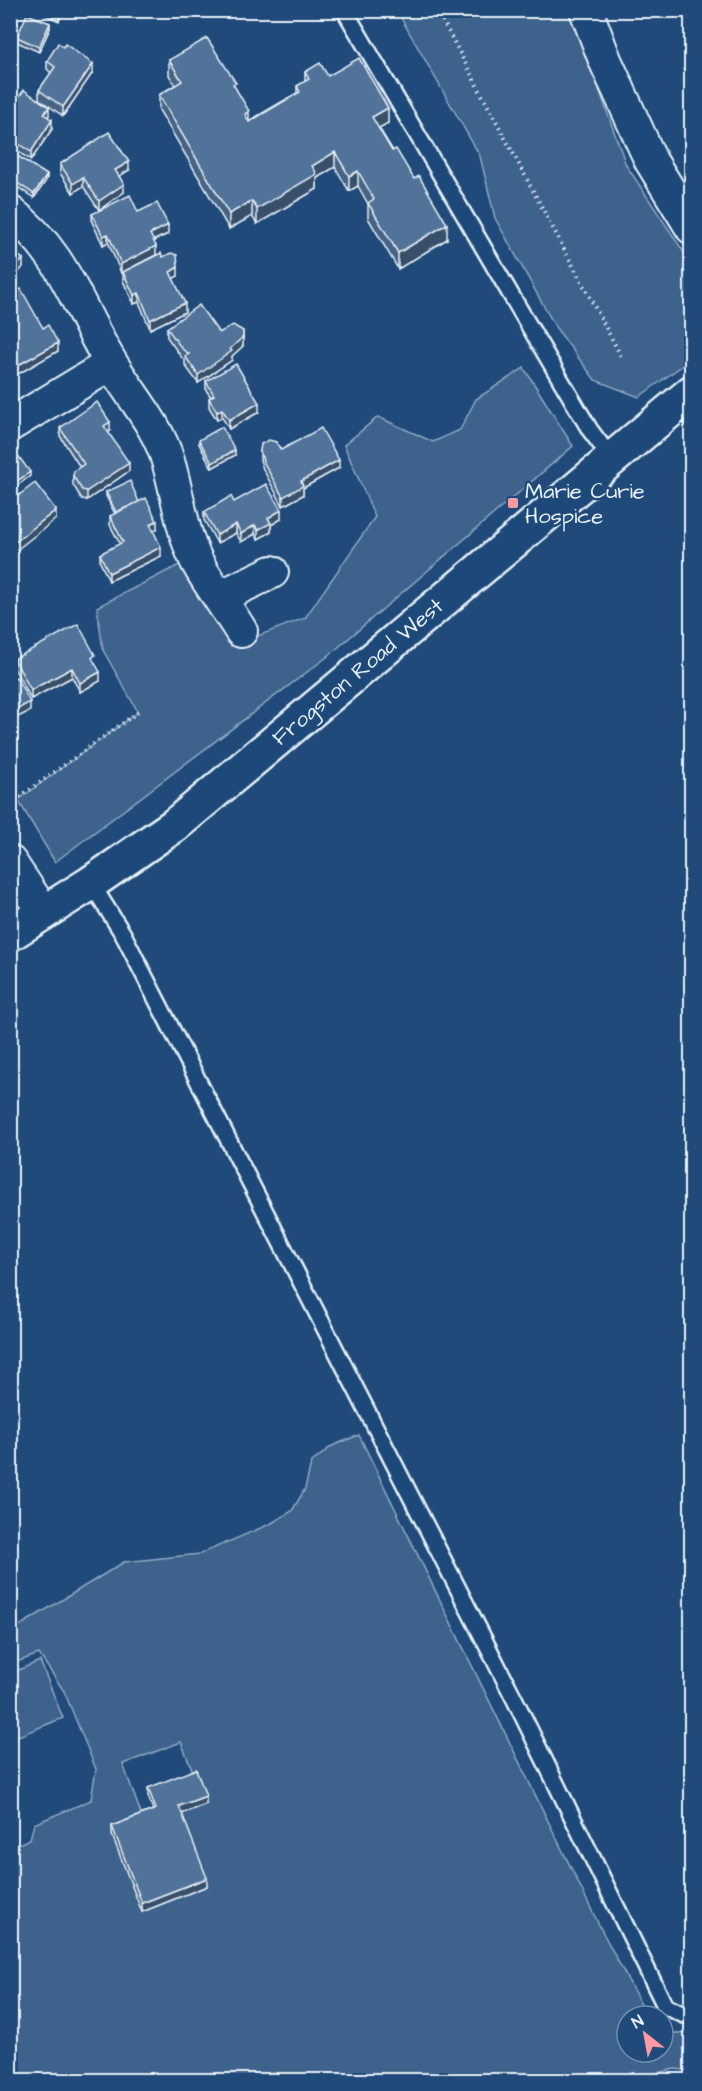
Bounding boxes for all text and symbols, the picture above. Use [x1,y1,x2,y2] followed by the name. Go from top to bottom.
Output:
[525,476,645,532] place label: Marie Curie Hospice
[506,496,520,510] marker: Marie Curie Hospice
[266,591,451,754] street label: Frogston Road West
[615,2004,675,2064] north arrow
[628,2010,648,2034] text: N

